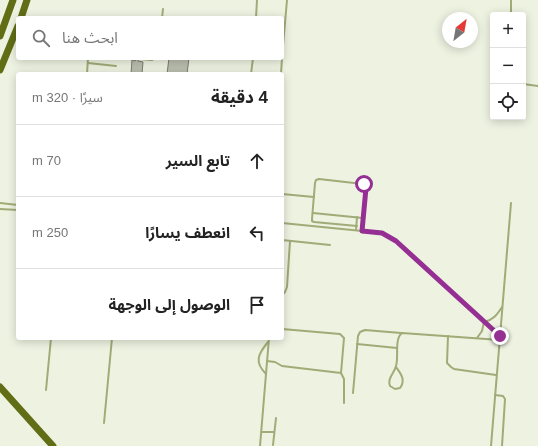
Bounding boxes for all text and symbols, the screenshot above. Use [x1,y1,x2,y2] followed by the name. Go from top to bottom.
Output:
[442,12,478,48] north arrow
[490,12,526,120] map controls
[490,12,526,48] button: +
[16,16,284,60] search box
[30,27,52,49] icon: search
[62,29,118,46] text: ابحث هنا
[490,48,526,84] button: −
[490,84,526,120] button: locate
[211,88,268,107] text: 4 دقيقة
[32,90,103,105] text: سيرًا · 320 m
[246,150,268,172] icon: ahead
[166,152,230,169] text: تابع السير
[32,153,61,168] text: 70 m
[355,175,373,193] route start
[246,222,268,244] icon: left
[145,224,230,241] text: انعطف يسارًا
[32,225,68,240] text: 250 m
[246,294,268,316] icon: arrive
[108,296,230,313] text: الوصول إلى الوجهة
[491,327,509,345] route end

